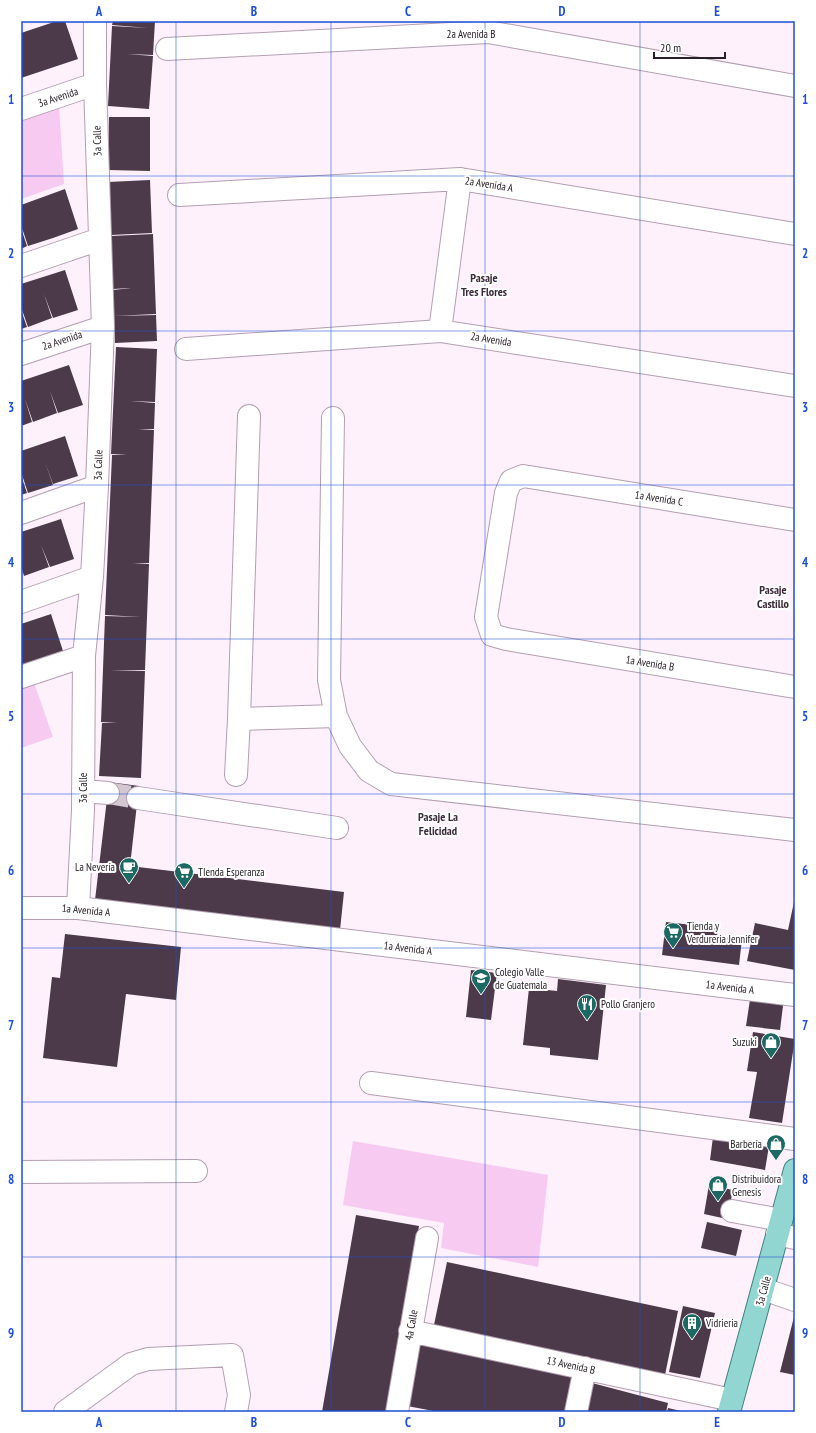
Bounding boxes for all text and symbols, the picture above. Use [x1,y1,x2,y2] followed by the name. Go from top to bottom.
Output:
[95,3,103,20] text: A
[251,3,257,20] text: B
[405,3,411,20] text: C
[559,3,566,20] text: D
[714,3,720,20] text: E
[447,27,495,41] street label: 2a Avenida B
[654,34,725,60] scale bar
[660,40,681,55] text: 20 m
[36,84,80,110] street label: 3a Avenida
[8,91,14,108] text: 1
[802,91,808,108] text: 1
[89,125,105,157] street label: 3a Calle
[464,173,515,195] street label: 2a Avenida A
[8,245,14,262] text: 2
[802,245,808,262] text: 2
[461,270,507,299] district label: Pasaje Tres Flores
[40,327,84,353] street label: 2a Avenida
[469,329,513,349] street label: 2a Avenida
[8,399,14,416] text: 3
[802,399,808,416] text: 3
[90,449,106,481] street label: 3a Calle
[634,487,684,509] street label: 1a Avenida C
[8,554,15,571] text: 4
[802,554,809,571] text: 4
[757,582,790,611] district label: Pasaje Castillo
[625,652,675,674] street label: 1a Avenida B
[8,708,14,725] text: 5
[802,708,808,725] text: 5
[76,772,90,803] street label: 3a Calle
[418,809,458,838] district label: Pasaje La Felicidad
[118,856,140,884] cafe icon: La Nevería
[75,860,115,874] place label: La Nevería
[173,861,195,889] supermarket icon: TIenda Esperanza
[8,862,14,879] text: 6
[802,862,808,879] text: 6
[198,865,265,879] place label: TIenda Esperanza
[61,901,112,919] street label: 1a Avenida A
[686,919,758,946] place label: Tienda y Verdureria Jennifer
[662,921,684,949] supermarket icon: Tienda y Verdureria Jennifer
[383,938,434,958] street label: 1a Avenida A
[495,965,547,992] place label: Colegio Valle de Guatemala
[470,967,492,995] school or university icon: Colegio Valle de Guatemala
[705,977,756,997] street label: 1a Avenida A
[576,993,598,1021] restaurant icon: Pollo Granjero
[601,997,655,1011] place label: Pollo Granjero
[8,1017,14,1034] text: 7
[802,1017,808,1034] text: 7
[760,1031,782,1059] shop icon: Suzuki
[732,1035,757,1049] place label: Suzuki
[765,1133,787,1161] shop icon: Barbería
[730,1137,762,1151] place label: Barbería
[8,1171,14,1188] text: 8
[802,1171,808,1188] text: 8
[732,1172,781,1199] place label: Distribuidora Genesis
[707,1174,729,1202] shop icon: Distribuidora Genesis
[752,1274,774,1308] street label: 3a Calle
[401,1308,421,1341] street label: 4a Calle
[681,1312,703,1340] building icon: Vidrieria
[705,1316,738,1330] place label: Vidrieria
[8,1325,14,1342] text: 9
[802,1325,808,1342] text: 9
[545,1353,597,1377] street label: 13 Avenida B
[95,1414,103,1431] text: A
[251,1414,257,1431] text: B
[405,1414,411,1431] text: C
[559,1414,566,1431] text: D
[714,1414,720,1431] text: E

